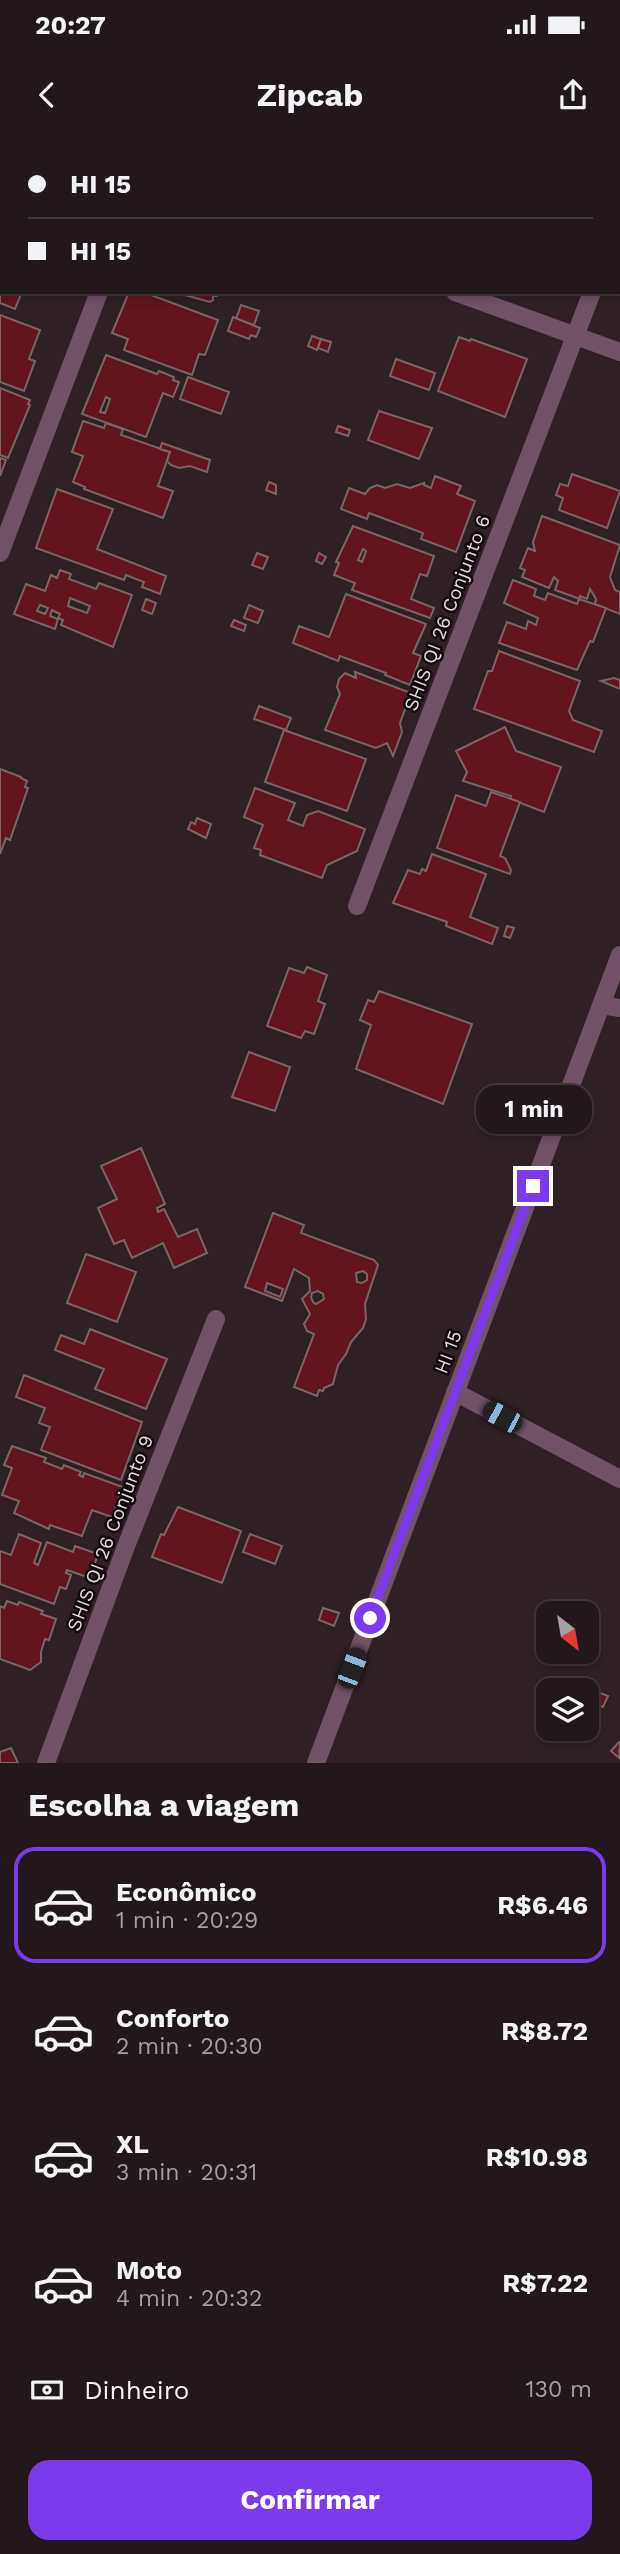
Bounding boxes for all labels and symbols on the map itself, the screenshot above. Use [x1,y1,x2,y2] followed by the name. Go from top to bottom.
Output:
[399,512,495,714] street label: SHIS QI 26 Conjunto 6
[475,1084,591,1133] callout: 1 min
[517,1170,549,1202] route end
[429,1327,467,1377] street label: HI 15
[479,1398,526,1436] car
[62,1432,158,1634] street label: SHIS QI 26 Conjunto 9
[536,1601,598,1664] north arrow
[354,1602,386,1634] route start
[335,1645,370,1691] car

